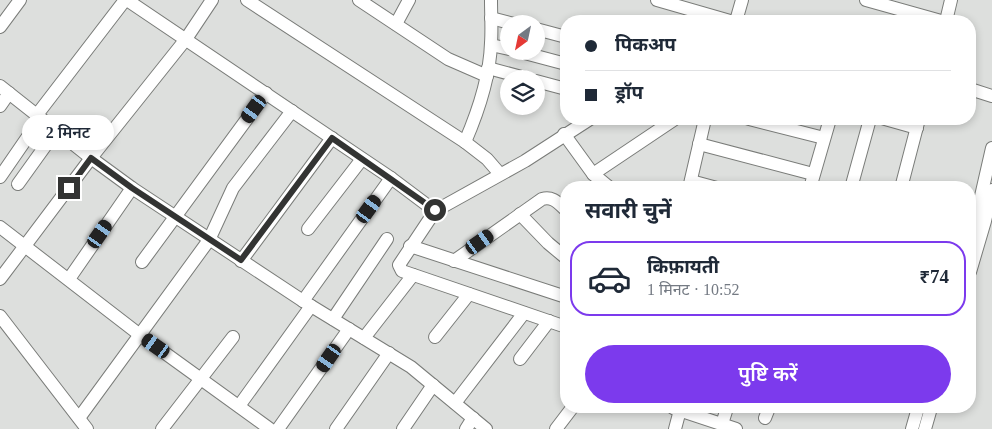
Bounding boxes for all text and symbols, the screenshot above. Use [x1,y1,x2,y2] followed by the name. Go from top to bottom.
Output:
[500,15,545,60] north arrow
[500,15,545,115] map controls
[615,34,676,55] text: पिकअप
[500,70,545,115] button: layers
[615,82,643,103] text: ड्रॉप
[239,92,268,126] car
[23,116,115,150] callout: 2 मिनट
[46,124,90,141] text: 2 मिनट
[58,177,80,199] route end
[354,192,383,226] car
[585,198,671,223] text: सवारी चुनें
[424,199,446,221] route start
[85,217,114,251] car
[463,227,496,257] car
[587,256,632,301] icon: car
[647,256,719,277] text: किफ़ायती
[919,266,949,287] text: ₹74
[647,281,739,298] text: 1 मिनट · 10:52
[139,331,172,361] car
[314,341,343,375] car
[585,345,951,403] button: पुष्टि करें

